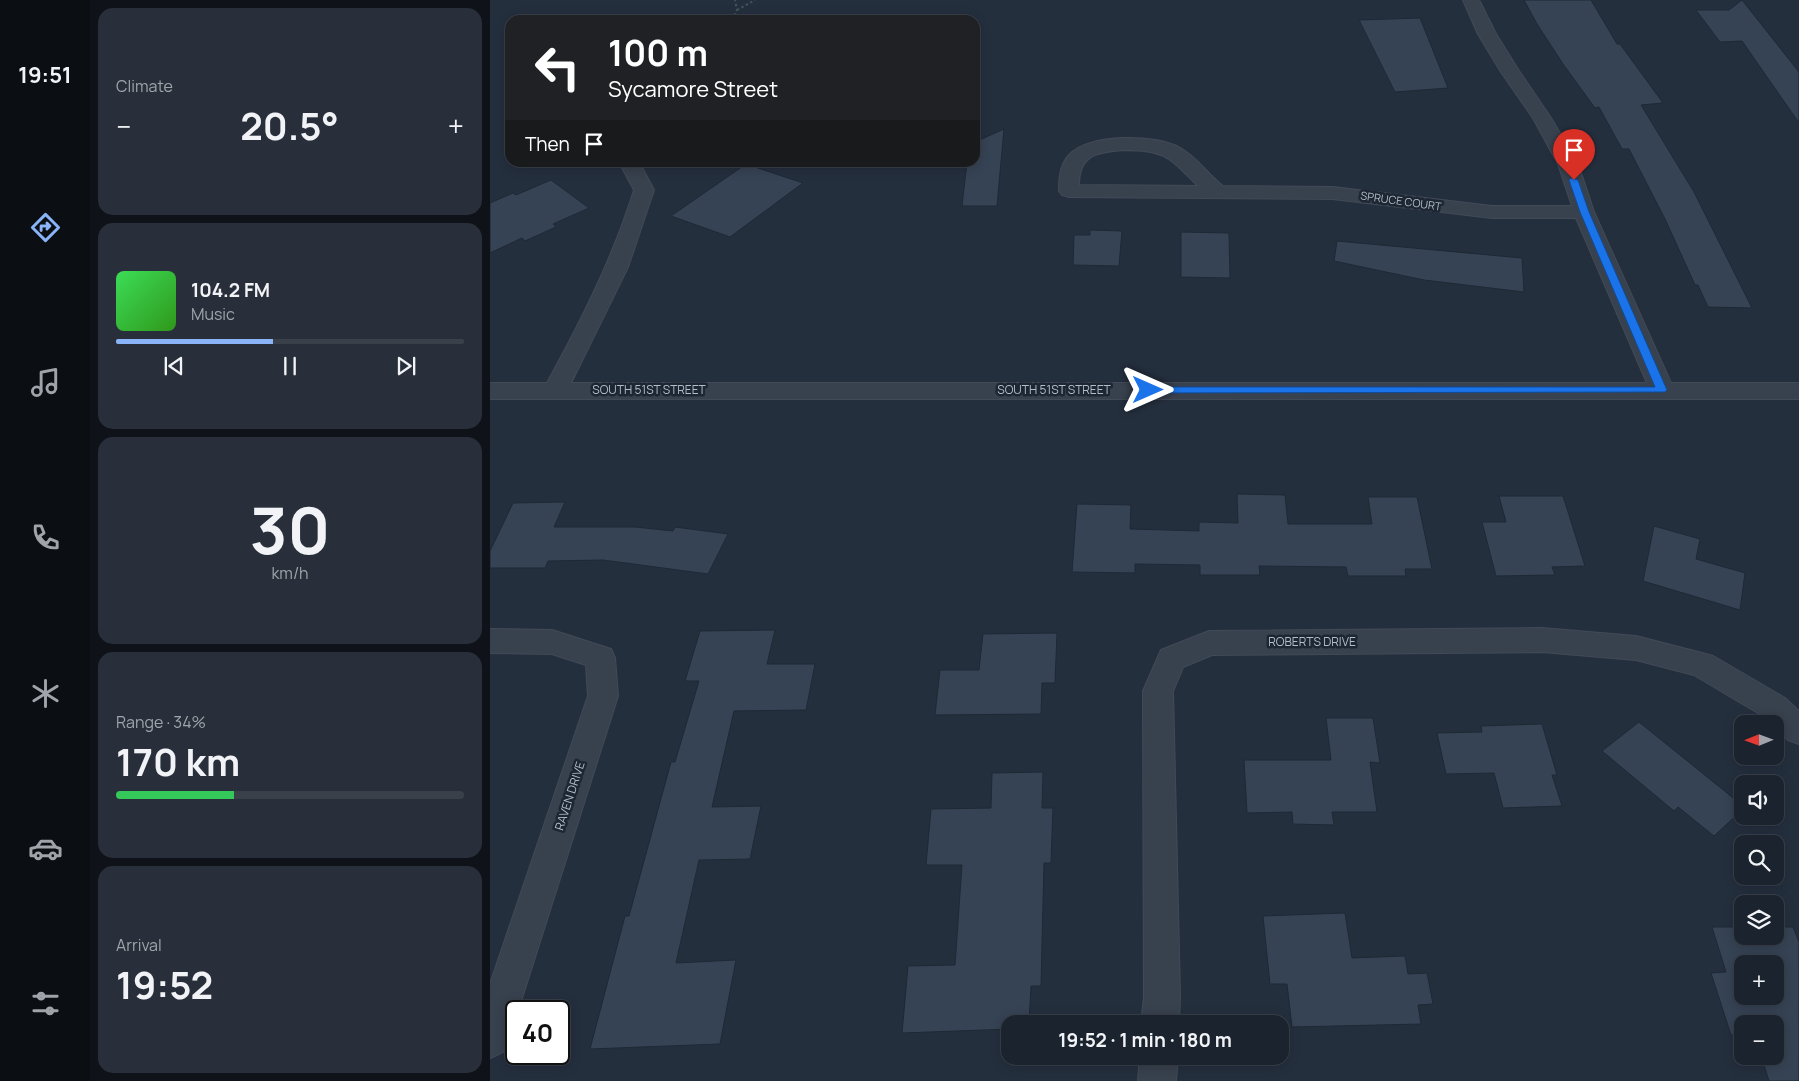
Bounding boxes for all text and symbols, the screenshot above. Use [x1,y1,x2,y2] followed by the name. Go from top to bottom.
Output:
[608,29,708,77] text: 100 m
[525,35,590,100] icon: left
[18,60,72,90] text: 19:51
[608,74,778,104] text: Sycamore Street
[116,75,173,97] text: Climate
[240,99,339,151] text: 20.5°
[116,107,131,145] text: −
[448,107,464,145] text: +
[1553,129,1595,180] pin
[580,130,608,158] icon: arrive
[525,131,570,157] text: Then
[1560,136,1588,164] icon: arrive
[1360,187,1443,214] street label: SPRUCE COURT
[28,210,63,245] icon: directions
[191,277,270,303] text: 104.2 FM
[191,303,235,325] text: Music
[160,352,188,380] icon: previous
[276,352,304,380] icon: pause
[392,352,420,380] icon: next
[1121,363,1173,415] position arrow
[28,365,63,400] icon: music
[592,381,707,398] street label: SOUTH 51ST STREET
[997,381,1112,398] street label: SOUTH 51ST STREET
[250,485,330,574] text: 30
[28,520,63,555] icon: phone
[271,562,309,584] text: km/h
[1268,633,1356,650] street label: ROBERTS DRIVE
[28,676,63,711] icon: climate
[116,711,206,733] text: Range · 34%
[1734,715,1784,765] north arrow
[1734,715,1784,1065] map controls
[116,735,240,787] text: 170 km
[550,759,589,832] street label: RAVEN DRIVE
[1734,775,1784,825] button: sound
[28,831,63,866] icon: car
[1734,835,1784,885] button: search
[1734,895,1784,945] button: layers
[116,934,162,956] text: Arrival
[1734,955,1784,1005] button: +
[116,958,213,1010] text: 19:52
[28,986,63,1021] icon: filters
[505,1000,570,1065] speed limit sign: 40
[1734,1015,1784,1065] button: −
[1058,1027,1232,1053] text: 19:52 · 1 min · 180 m

